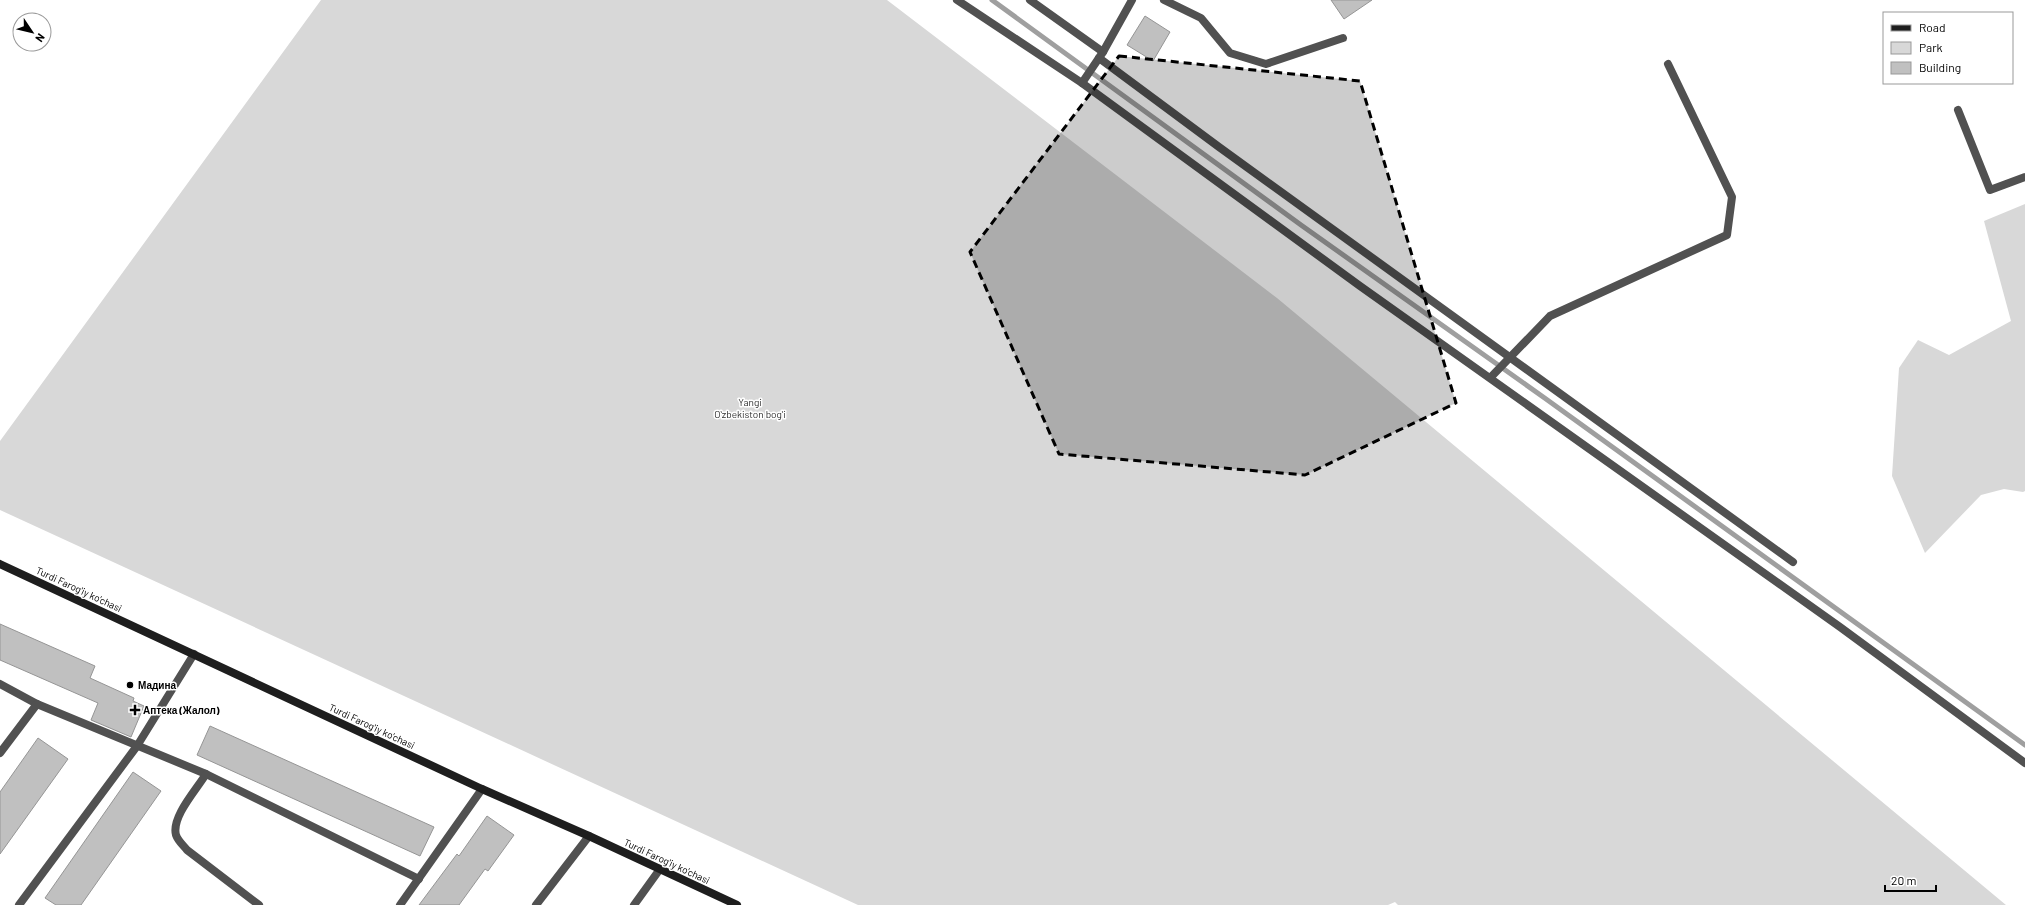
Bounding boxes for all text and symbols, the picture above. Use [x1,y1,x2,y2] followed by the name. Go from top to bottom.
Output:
[12,12,52,52] north arrow
[1883,12,2013,84] legend
[1919,20,1946,34] text: Road
[33,31,48,45] text: N
[1919,40,1943,54] text: Park
[1919,60,1961,74] text: Building
[714,396,786,420] park label: Yangi Oʻzbekiston bogʻi
[34,564,124,614] street label: Turdi Farog'iy ko'chasi
[138,679,177,691] place label: Мадина
[125,680,135,690] marker: Мадина
[327,701,417,751] street label: Turdi Farog'iy ko'chasi
[143,704,220,716] place label: Аптека (Жалол)
[130,705,140,715] marker: Аптека (Жалол)
[622,836,712,886] street label: Turdi Farog'iy ko'chasi
[1885,867,1936,893] scale bar
[1891,873,1917,887] text: 20 m

